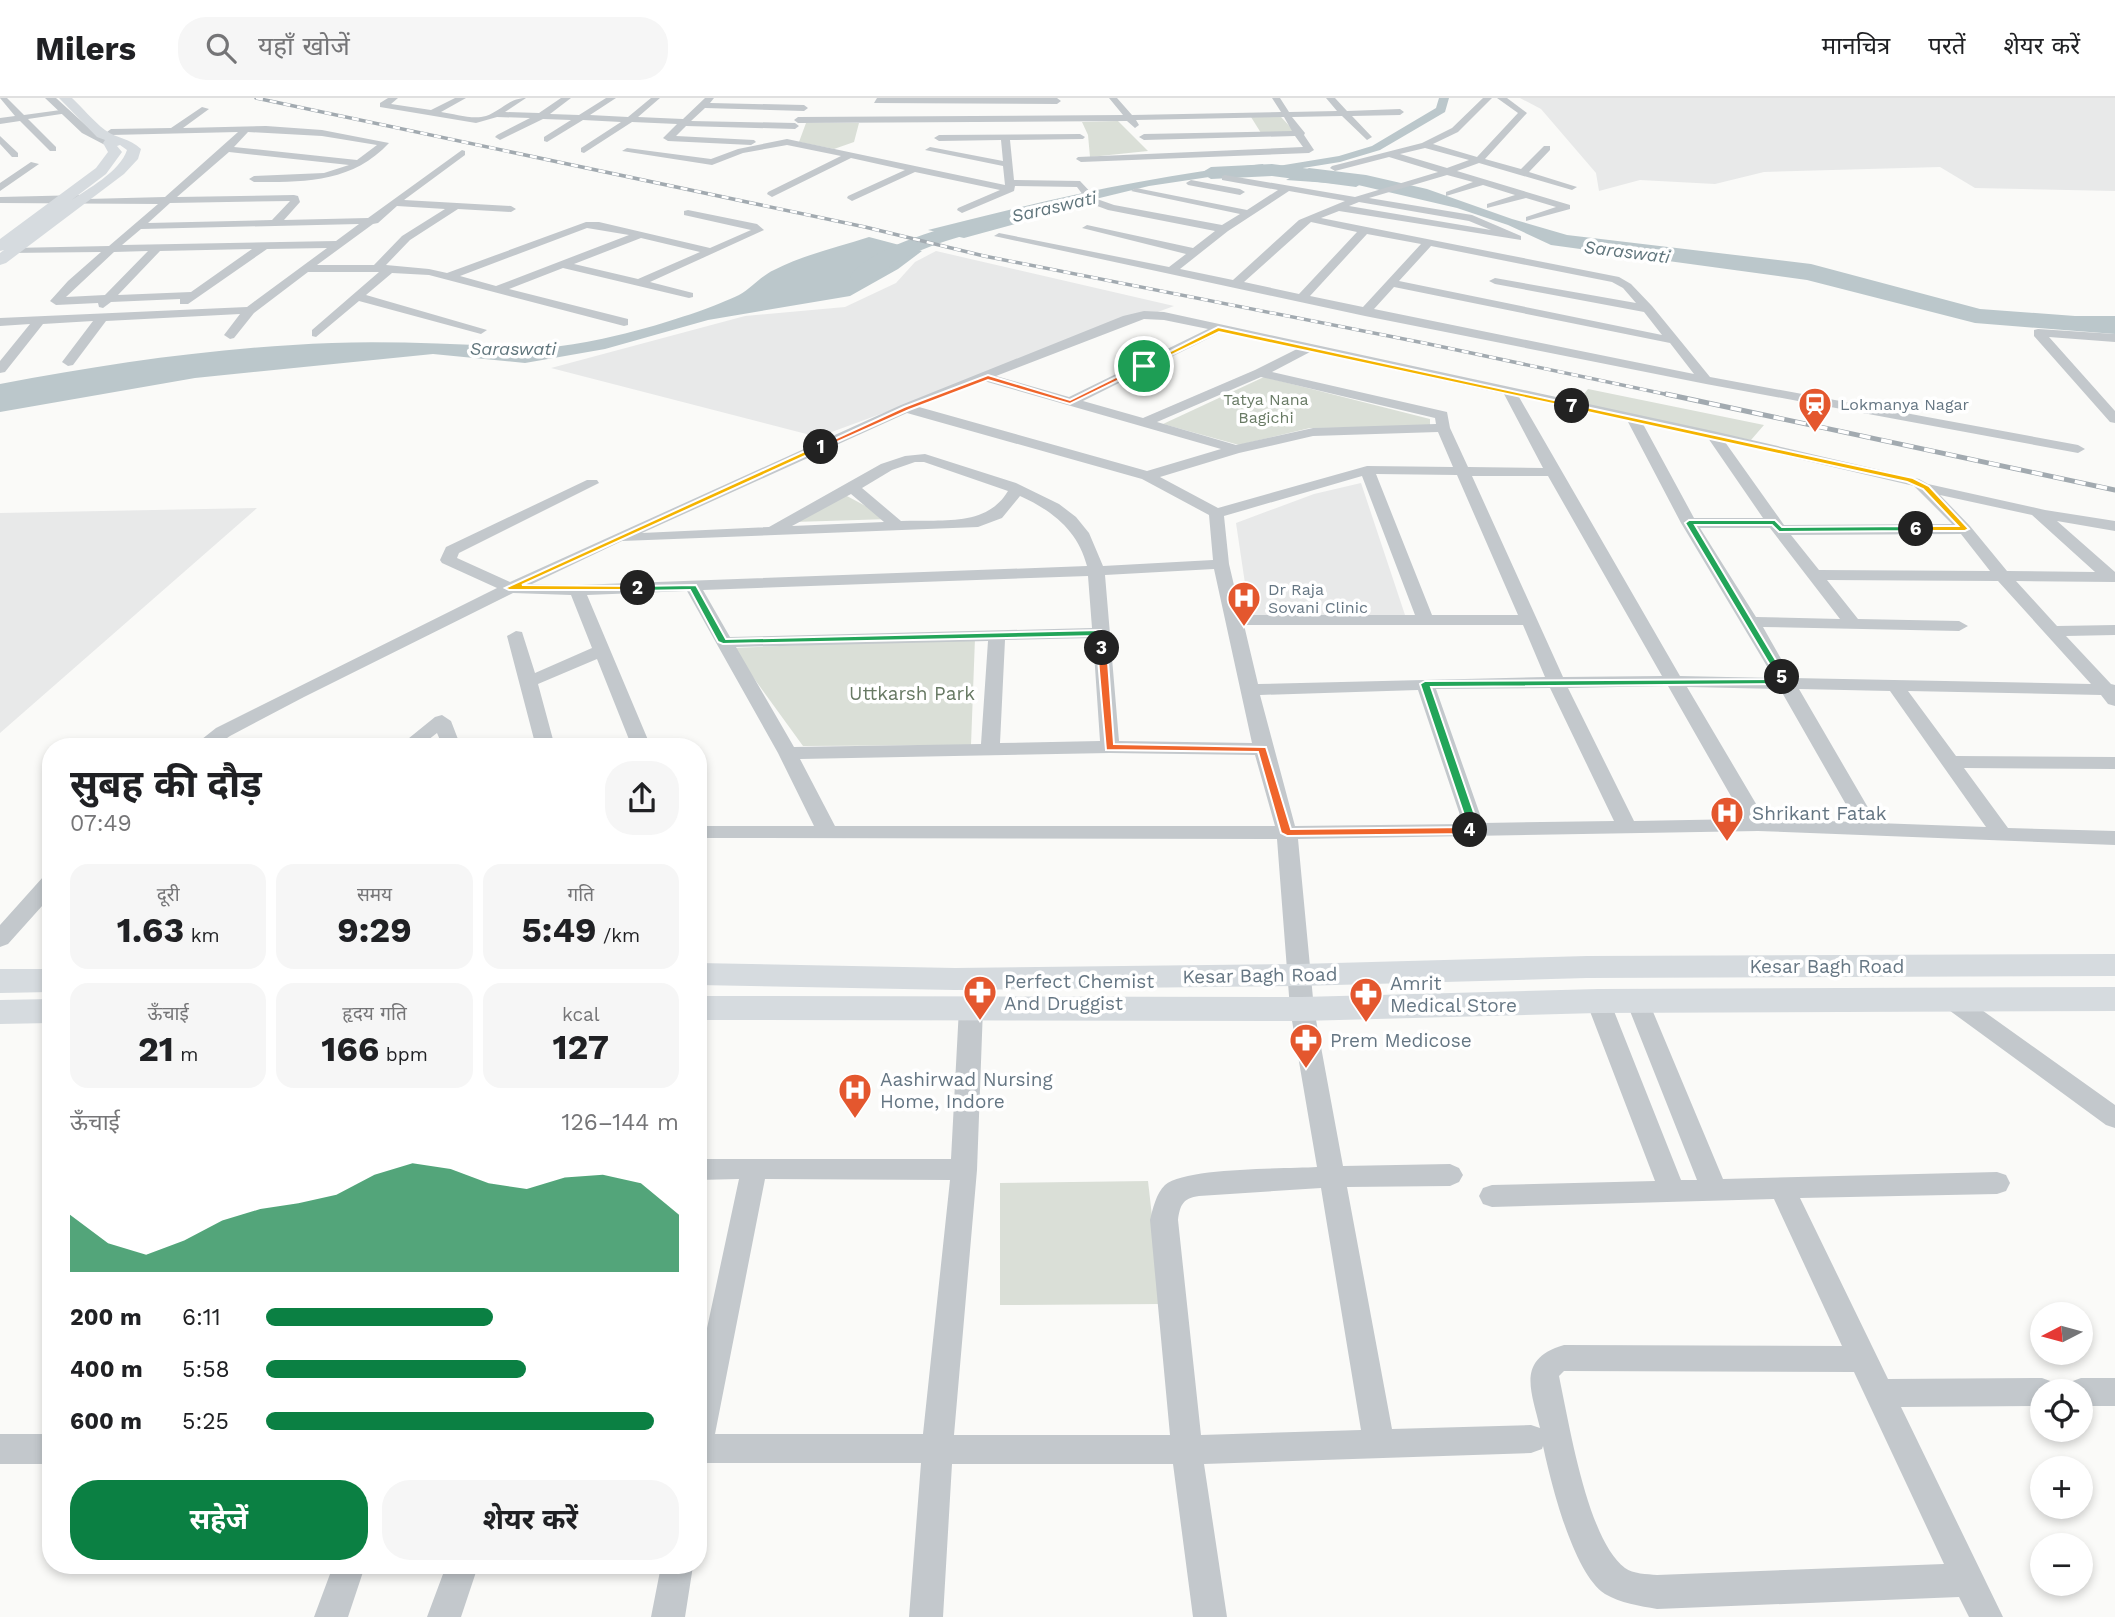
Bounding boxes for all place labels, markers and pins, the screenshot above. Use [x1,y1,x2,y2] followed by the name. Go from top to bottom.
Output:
[1114,336,1174,396] pin
[1796,385,1834,434] station icon: Lokmanya Nagar
[1554,388,1590,424] pin: 7
[1840,395,1969,414] place label: Lokmanya Nagar
[804,430,838,464] pin: 1
[1898,512,1934,546] pin: 6
[620,570,656,606] pin: 2
[1225,579,1263,628] hospital icon: Dr Raja Sovani Clinic
[1268,580,1368,617] place label: Dr Raja Sovani Clinic
[1084,630,1120,666] pin: 3
[1764,660,1800,694] pin: 5
[1708,794,1746,843] hospital icon: Shrikant Fatak
[1752,802,1887,825] place label: Shrikant Fatak
[1452,812,1488,848] pin: 4
[1004,970,1154,1015] place label: Perfect Chemist And Druggist
[1390,972,1517,1017] place label: Amrit Medical Store
[961,973,999,1022] pharmacy icon: Perfect Chemist And Druggist
[1347,975,1385,1024] pharmacy icon: Amrit Medical Store
[1287,1021,1325,1070] pharmacy icon: Prem Medicose
[1330,1029,1472,1052] place label: Prem Medicose
[880,1068,1053,1113] place label: Aashirwad Nursing Home, Indore
[836,1071,874,1120] hospital icon: Aashirwad Nursing Home, Indore

